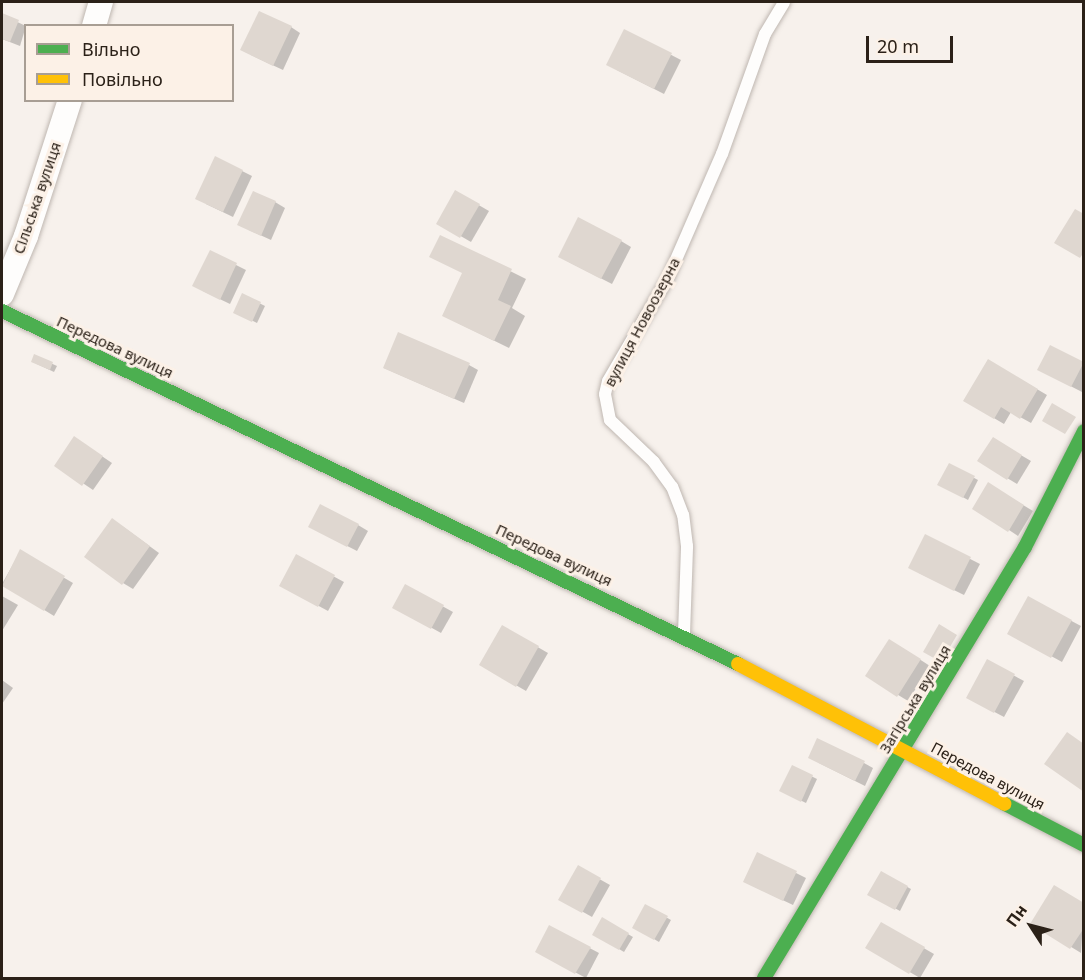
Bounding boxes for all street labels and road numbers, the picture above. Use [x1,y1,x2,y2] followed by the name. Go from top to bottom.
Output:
[9,140,65,256] street label: Сільська вулиця
[600,254,684,390] street label: вулиця Новоозерна
[54,312,176,382] street label: Передова вулиця
[493,520,615,590] street label: Передова вулиця
[876,642,954,756] street label: Загірська вулиця
[928,738,1048,814] street label: Передова вулиця

